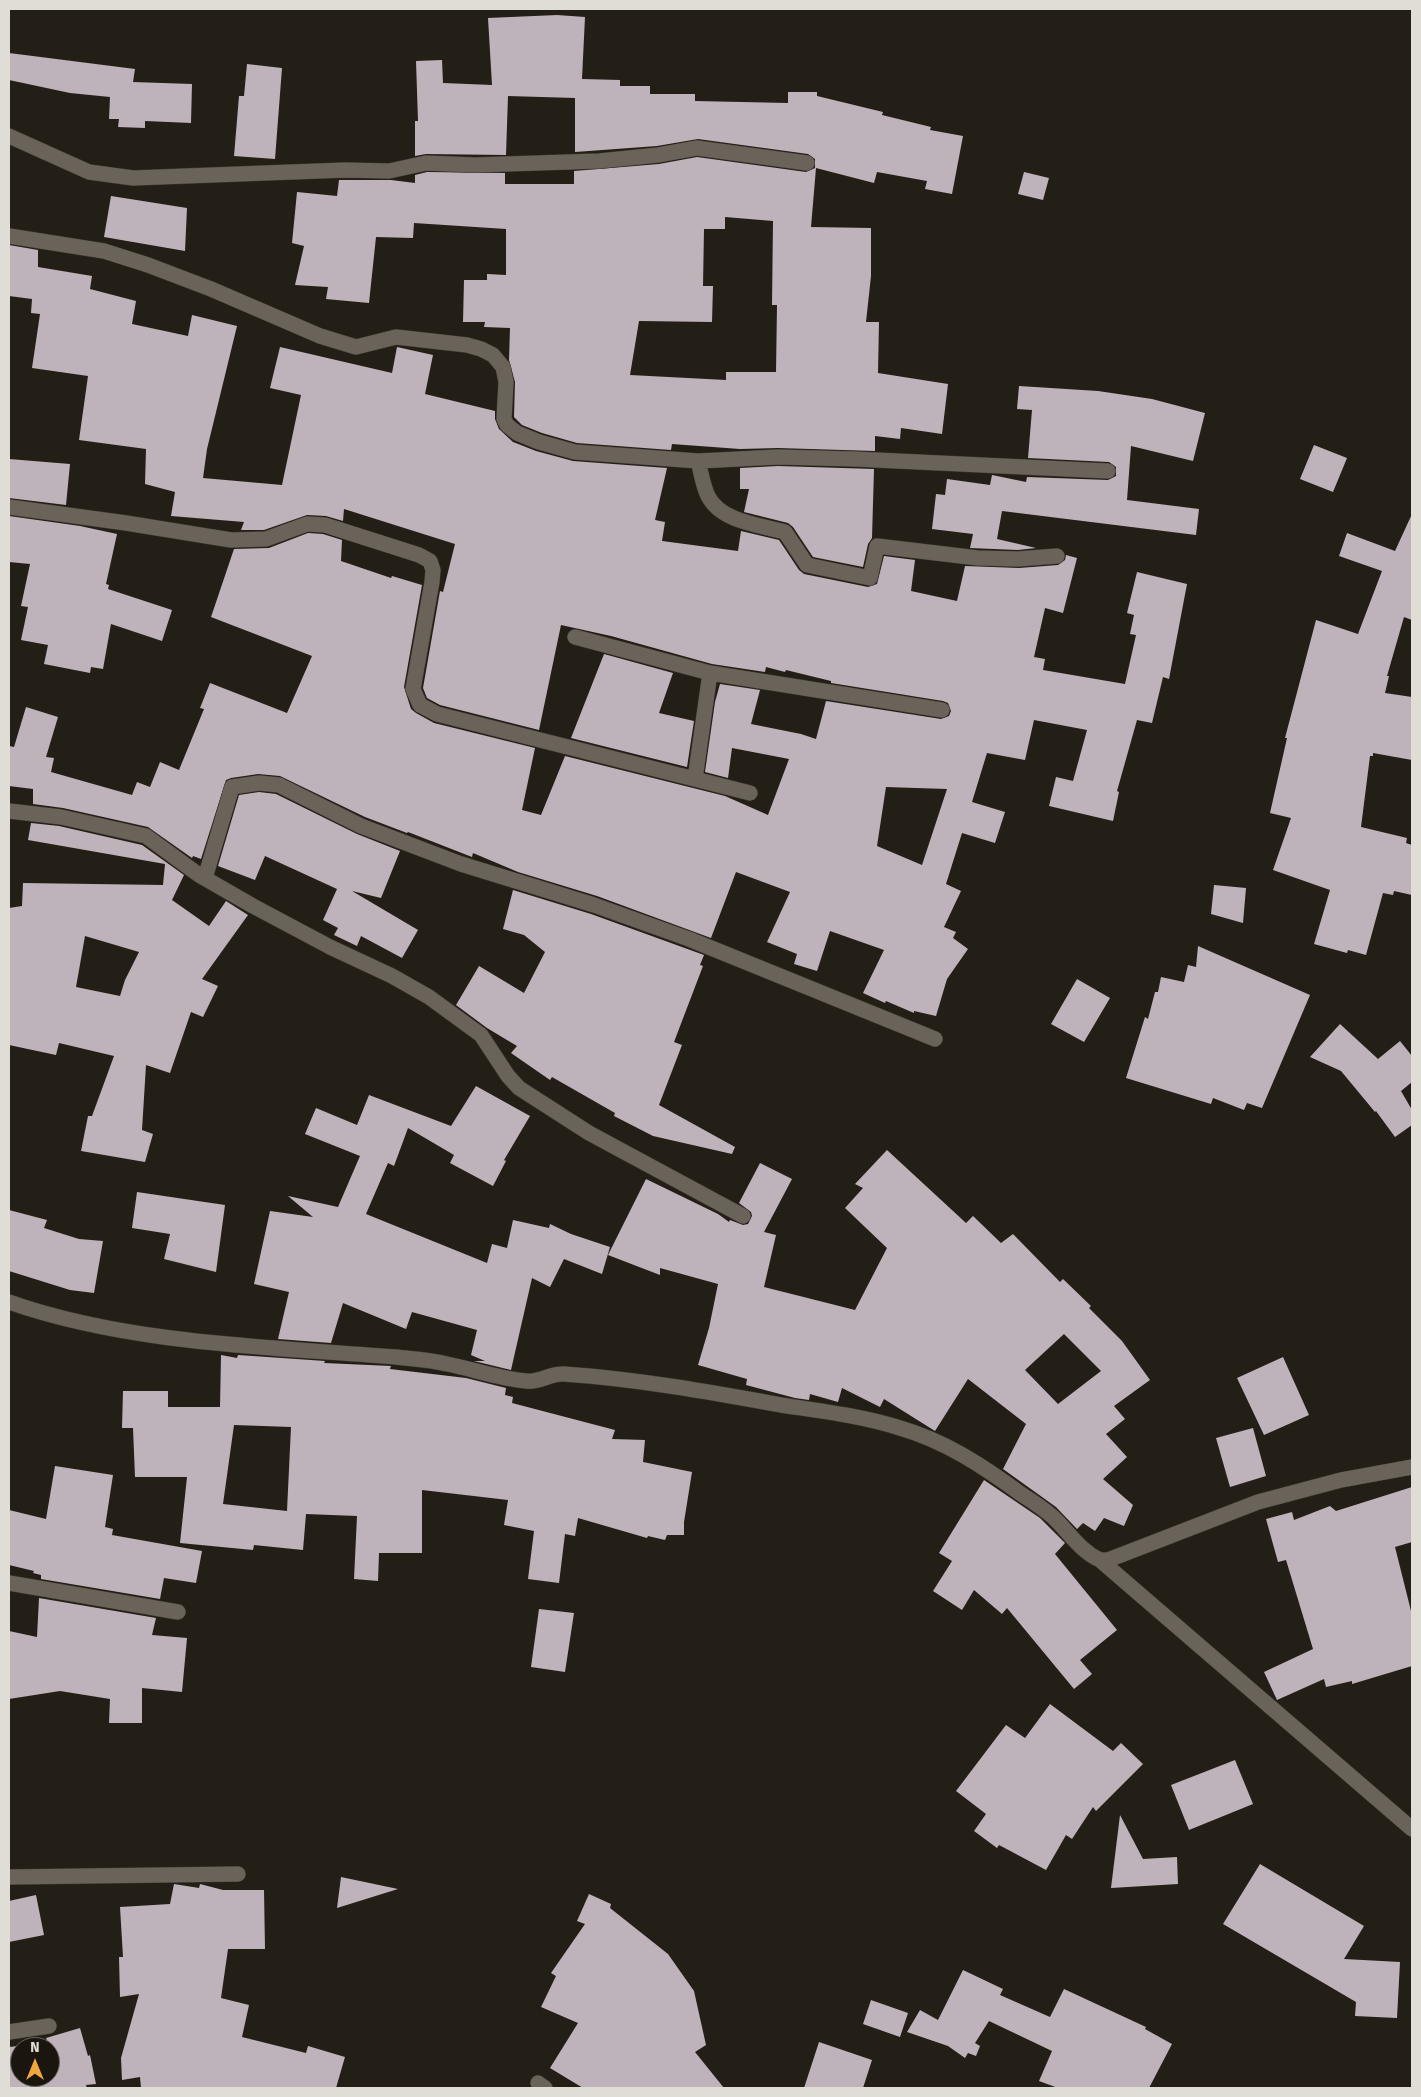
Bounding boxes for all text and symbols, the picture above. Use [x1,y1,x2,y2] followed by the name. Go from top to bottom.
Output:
[10,2037,60,2087] north arrow
[30,2039,40,2056] text: N

